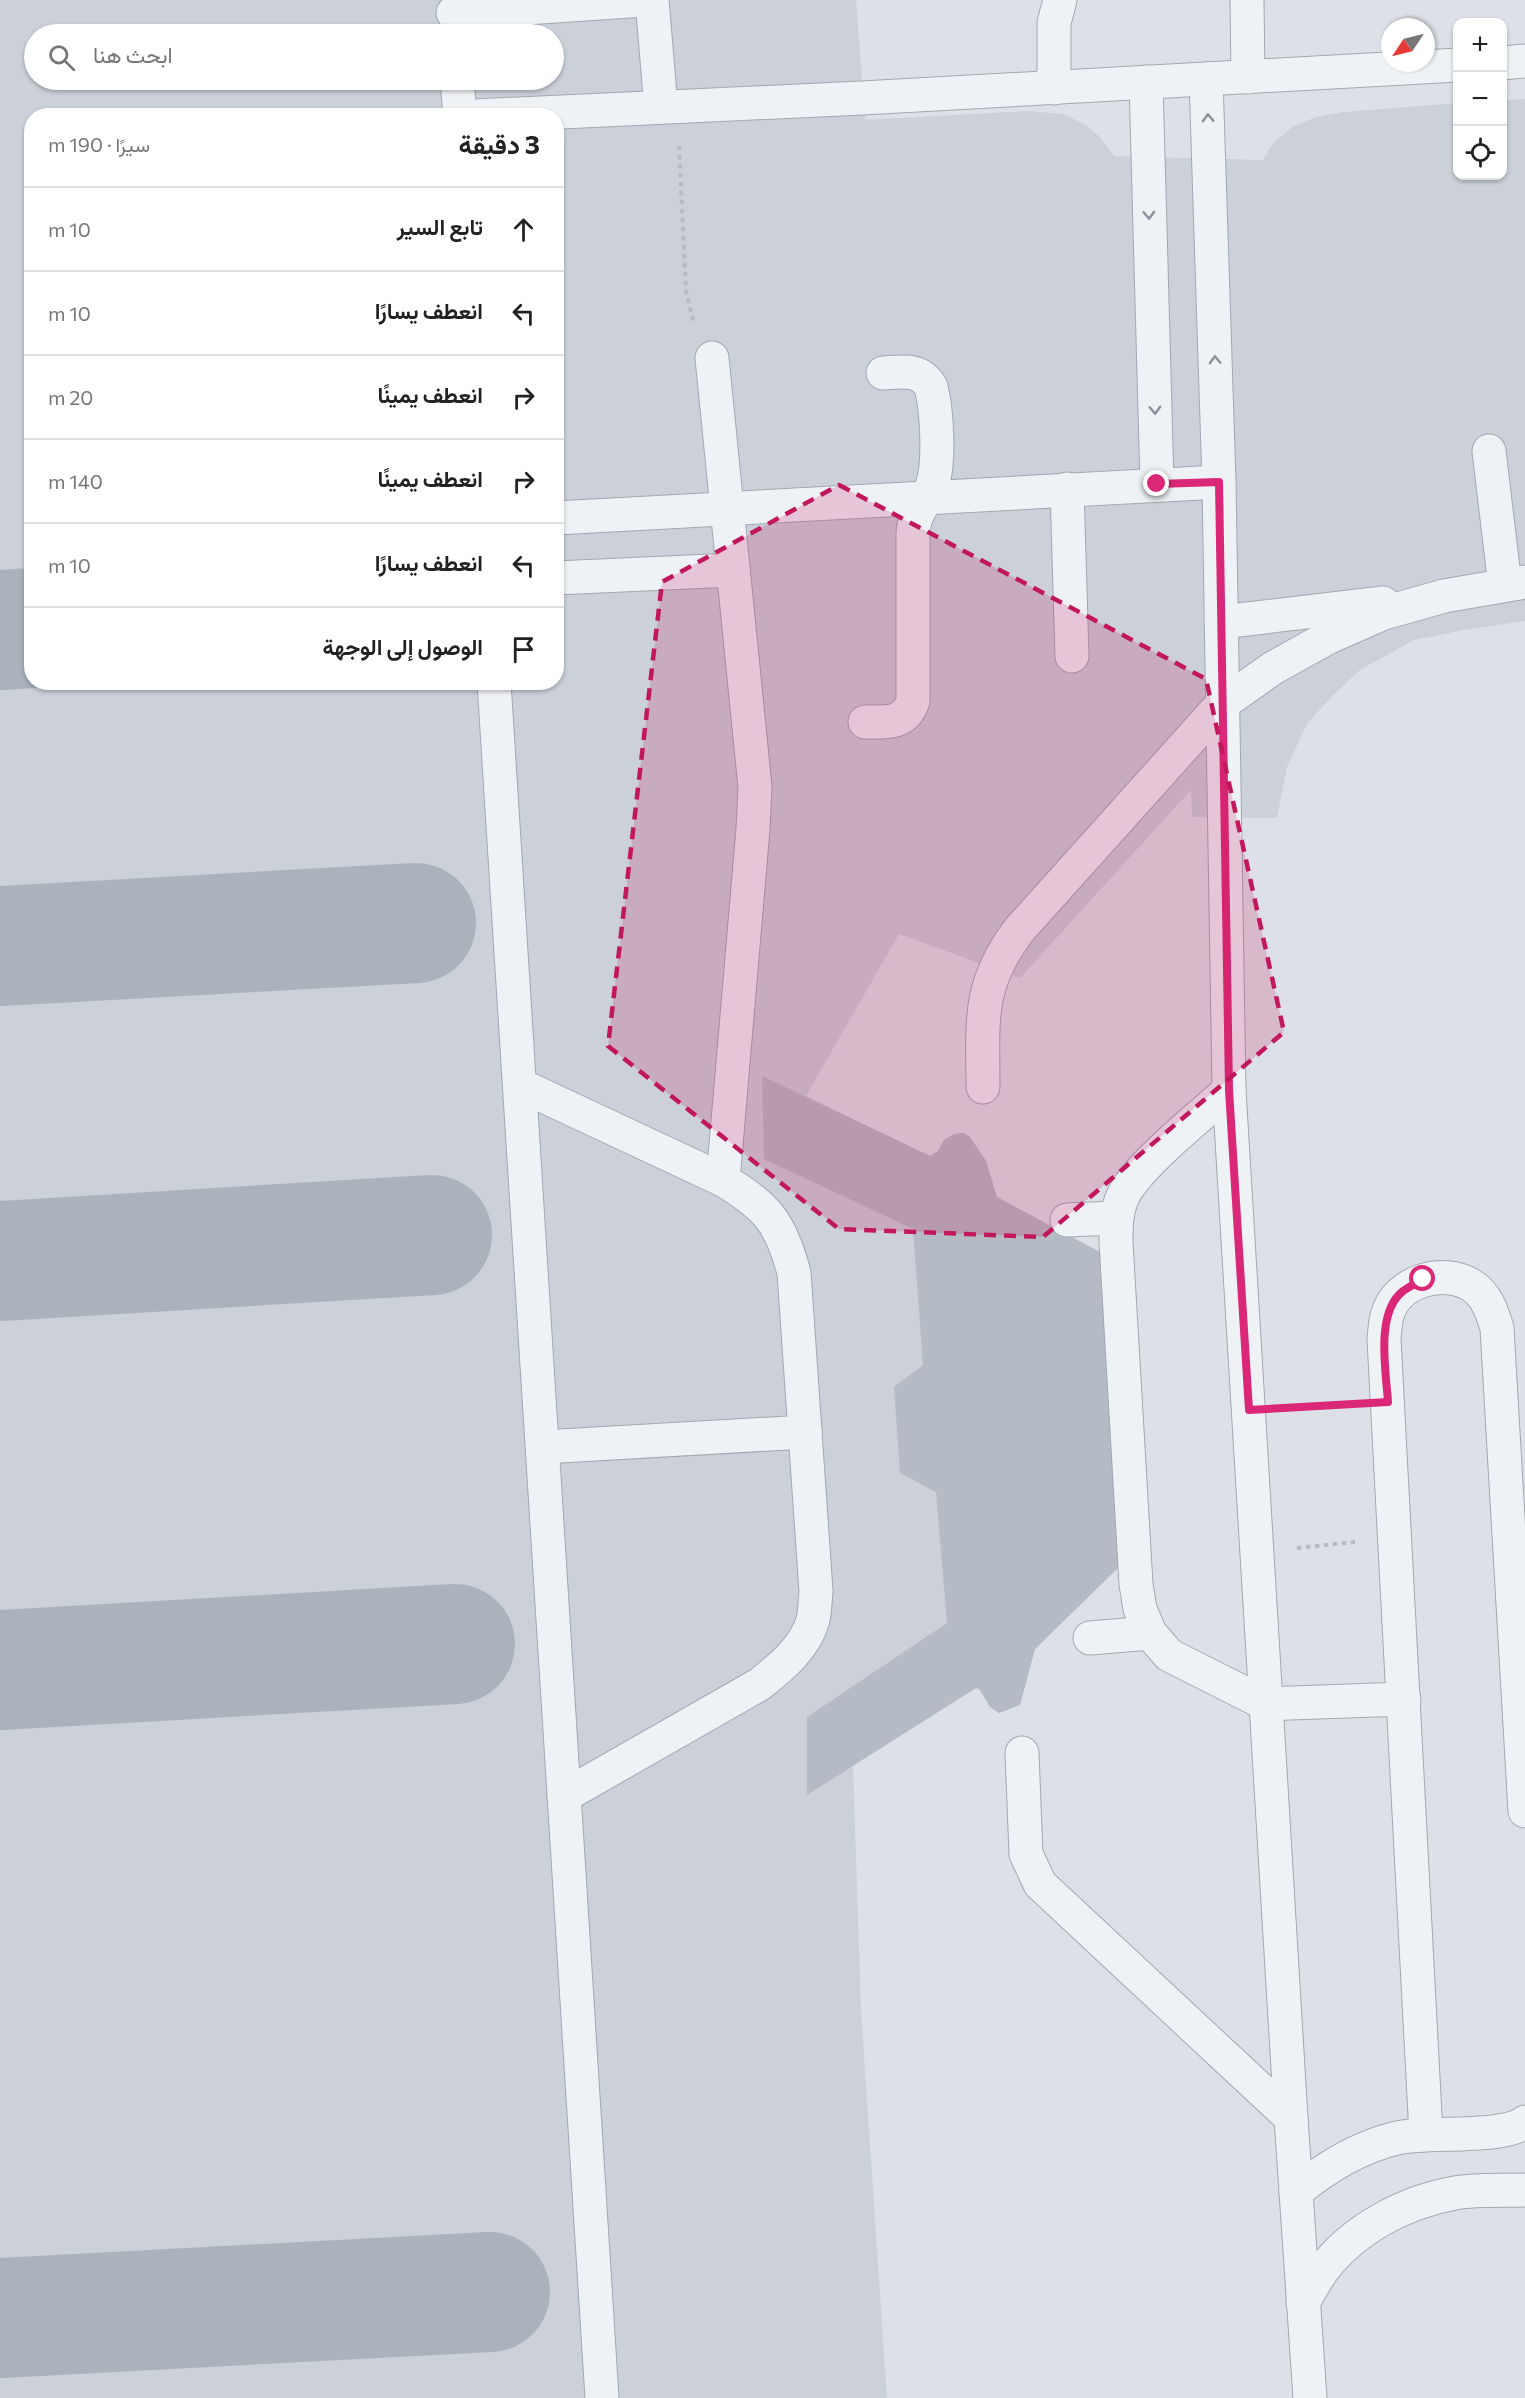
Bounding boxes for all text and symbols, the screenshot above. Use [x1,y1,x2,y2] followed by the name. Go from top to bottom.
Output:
[1381,18,1435,72] north arrow
[1453,18,1507,180] map controls
[1453,18,1507,72] button: +
[24,24,564,90] search box
[45,41,78,74] icon: search
[93,41,173,68] text: ابحث هنا
[1453,72,1507,126] button: −
[1201,114,1214,123] one-way arrow
[1453,126,1507,180] button: locate
[459,128,540,159] text: 3 دقيقة
[48,132,150,156] text: سيرًا · 190 m
[1143,211,1156,220] one-way arrow
[397,213,483,240] text: تابع السير
[507,213,540,246] icon: ahead
[48,217,91,241] text: 10 m
[375,297,483,324] text: انعطف يسارًا
[507,297,540,330] icon: left
[48,301,91,325] text: 10 m
[1209,356,1221,365] one-way arrow
[377,381,483,408] text: انعطف يمينًا
[507,381,540,414] icon: right
[48,385,93,409] text: 20 m
[1149,405,1162,414] one-way arrow
[377,465,483,492] text: انعطف يمينًا
[507,465,540,498] icon: right
[48,469,103,493] text: 140 m
[1143,470,1169,496] route end
[375,549,483,576] text: انعطف يسارًا
[507,549,540,582] icon: left
[48,553,91,577] text: 10 m
[323,633,483,660] text: الوصول إلى الوجهة
[507,633,540,666] icon: arrive
[1409,1265,1435,1291] route start

